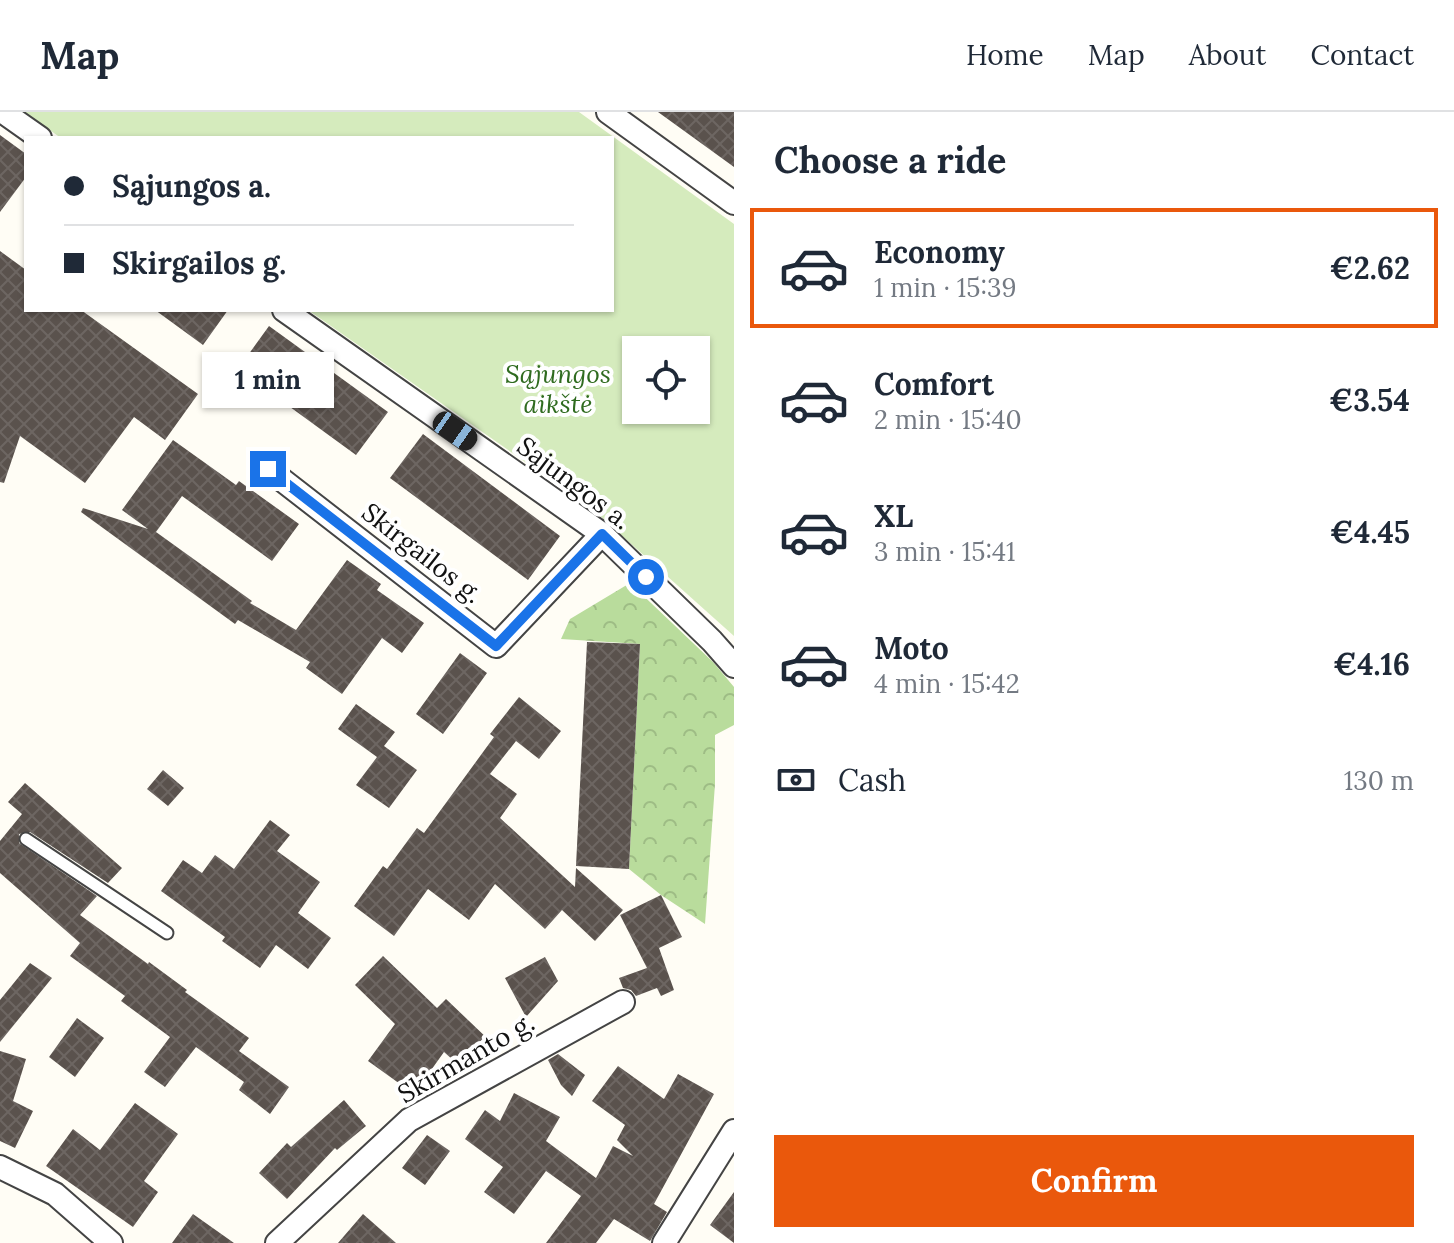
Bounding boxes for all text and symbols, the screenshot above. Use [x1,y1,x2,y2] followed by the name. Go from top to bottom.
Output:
[40,31,119,79] text: Map
[966,37,1044,73] text: Home
[1088,37,1145,73] text: Map
[1189,37,1266,73] text: About
[1310,37,1414,73] text: Contact
[774,137,1006,183] text: Choose a ride
[112,167,271,205] text: Sąjungos a.
[778,232,850,304] icon: car
[874,233,1005,271] text: Economy
[112,244,286,282] text: Skirgailos g.
[1330,249,1410,287] text: €2.62
[874,271,1016,304] text: 1 min · 15:39
[622,336,710,424] map controls
[622,336,710,424] button: locate
[202,353,334,409] callout: 1 min
[505,357,611,420] park label: Sąjungos aikštė
[235,363,301,396] text: 1 min
[778,364,850,436] icon: car
[874,365,994,403] text: Comfort
[1329,381,1410,419] text: €3.54
[874,403,1022,436] text: 2 min · 15:40
[428,407,482,455] car
[511,429,638,536] street label: Sąjungos a.
[250,451,286,487] route end
[355,495,489,610] street label: Skirgailos g.
[778,496,850,568] icon: car
[874,497,913,535] text: XL
[1330,513,1410,551] text: €4.45
[874,535,1016,568] text: 3 min · 15:41
[628,559,664,595] route start
[778,628,850,700] icon: car
[874,629,949,667] text: Moto
[1333,645,1410,683] text: €4.16
[874,667,1020,700] text: 4 min · 15:42
[774,758,818,802] icon: cash
[838,761,906,799] text: Cash
[1344,764,1414,797] text: 130 m
[392,1005,540,1110] street label: Skirmanto g.
[774,1135,1414,1227] button: Confirm

